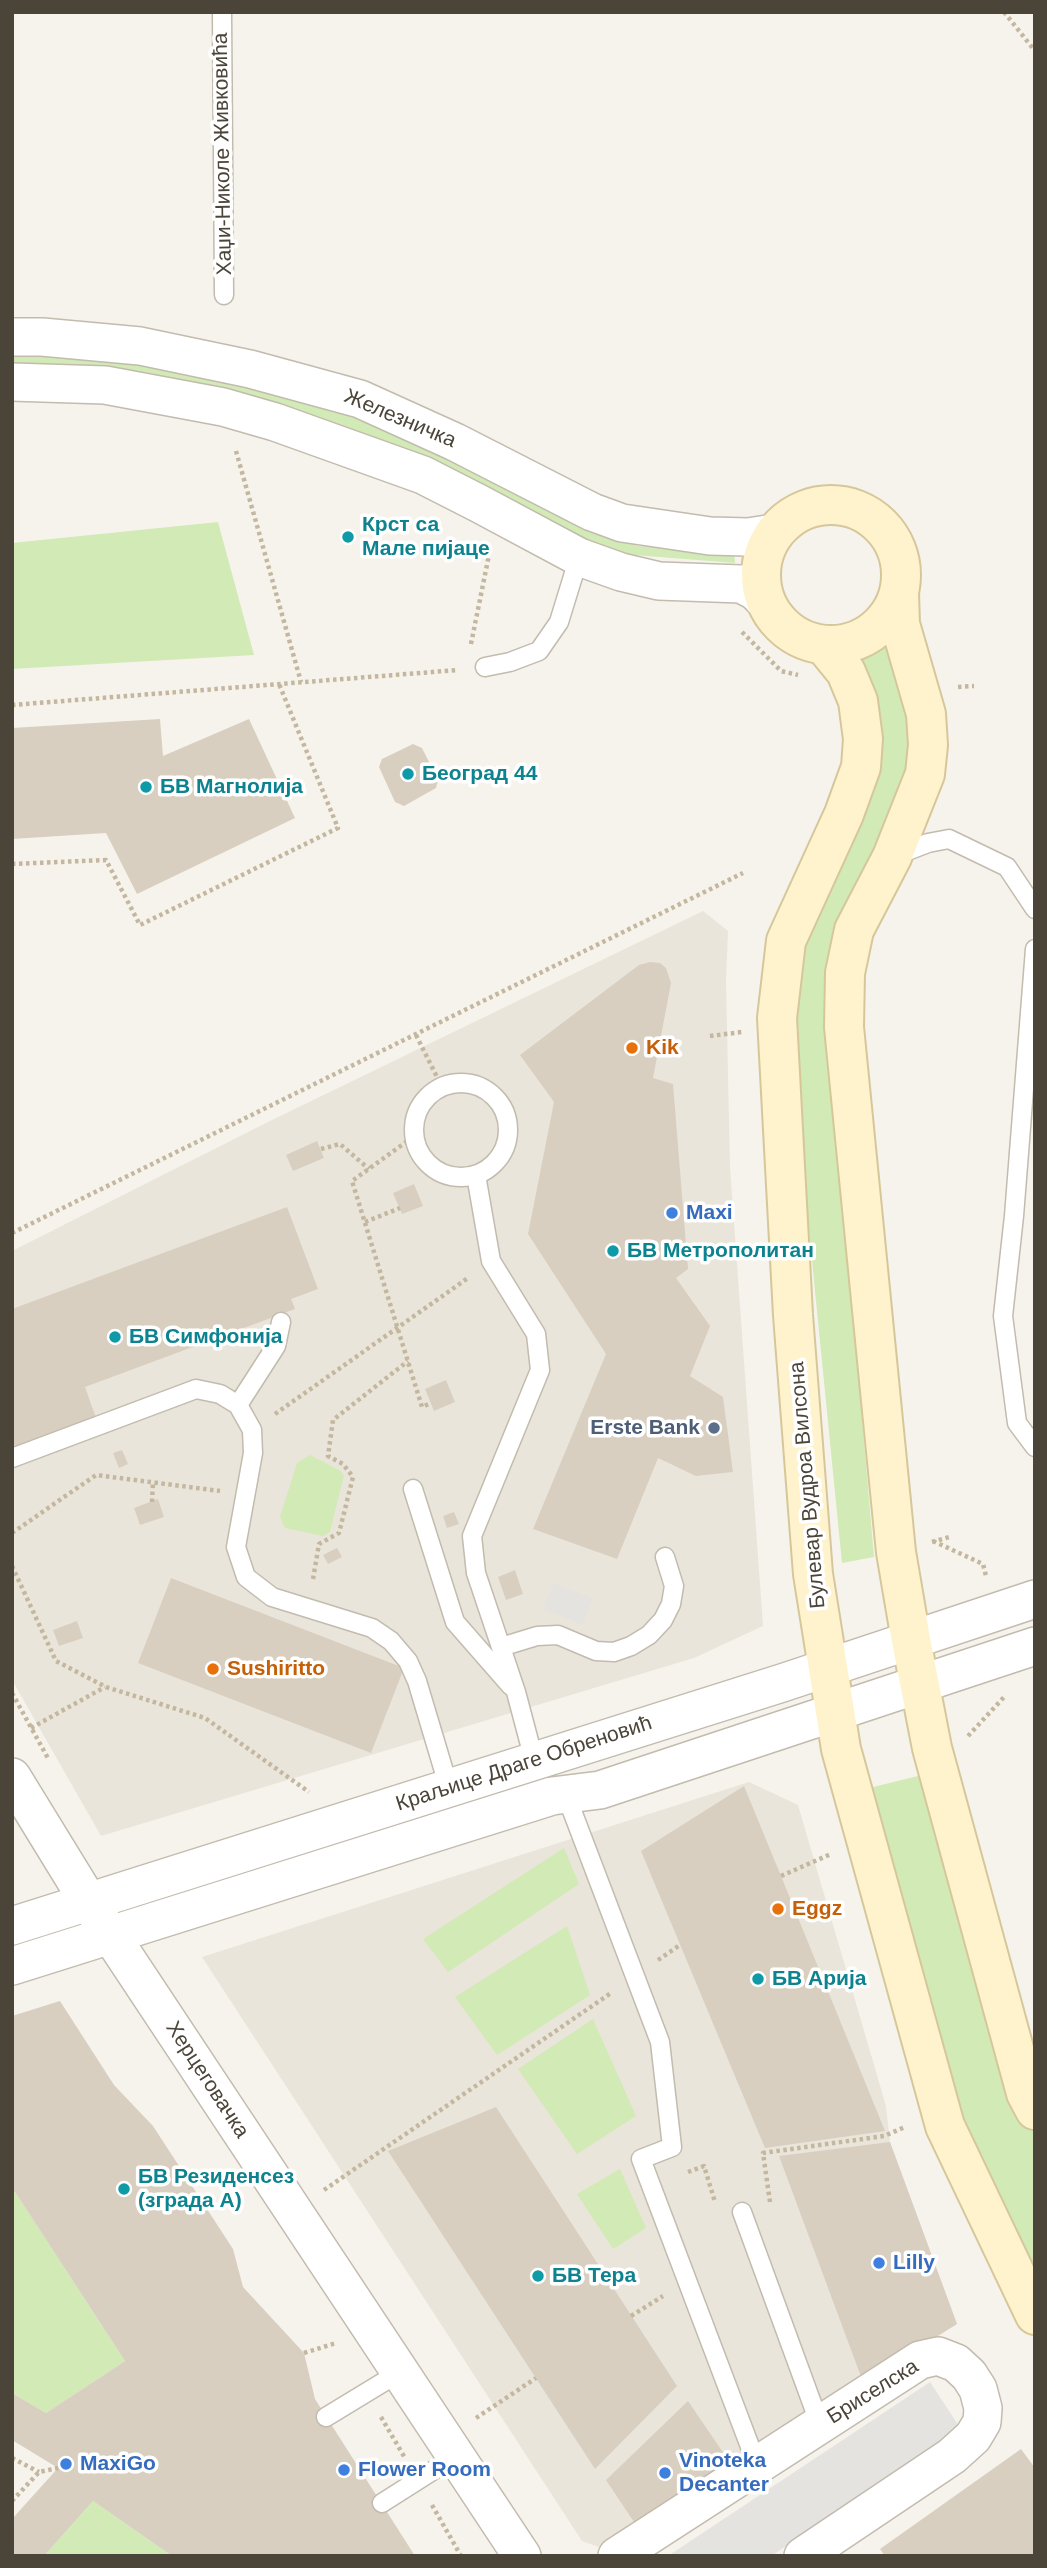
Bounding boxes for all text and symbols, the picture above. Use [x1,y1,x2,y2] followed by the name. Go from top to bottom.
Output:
[208,32,238,276] street label: Хаџи-Николе Живковића
[340,384,460,454] street label: Железничка
[362,512,490,562] place label: Крст са Мале пијаце
[340,529,356,545] marker: Крст са Мале пијаце
[422,761,537,787] place label: Београд 44
[400,766,416,782] marker: Београд 44
[160,774,303,800] place label: БВ Магнолија
[138,779,154,795] marker: БВ Магнолија
[646,1035,679,1061] place label: Kik
[624,1040,640,1056] marker: Kik
[686,1200,733,1226] place label: Maxi
[664,1205,680,1221] marker: Maxi
[627,1238,814,1264] place label: БВ Метрополитан
[605,1243,621,1259] marker: БВ Метрополитан
[129,1324,282,1350] place label: БВ Симфонија
[107,1329,123,1345] marker: БВ Симфонија
[785,1360,831,1610] street label: Булевар Вудроа Вилсона
[590,1415,700,1441] place label: Erste Bank
[706,1420,722,1436] marker: Erste Bank
[227,1656,325,1682] place label: Sushiritto
[205,1661,221,1677] marker: Sushiritto
[393,1711,655,1817] street label: Краљице Драге Обреновић
[792,1896,842,1922] place label: Eggz
[770,1901,786,1917] marker: Eggz
[772,1966,867,1992] place label: БВ Арија
[750,1971,766,1987] marker: БВ Арија
[160,2017,254,2143] street label: Херцеговачка
[138,2164,294,2214] place label: БВ Резиденсез (зграда А)
[116,2181,132,2197] marker: БВ Резиденсез (зграда А)
[893,2250,935,2276] place label: Lilly
[871,2255,887,2271] marker: Lilly
[552,2263,636,2289] place label: БВ Тера
[530,2268,546,2284] marker: БВ Тера
[823,2354,923,2430] street label: Бриселска
[679,2448,769,2498] place label: Vinoteka Decanter
[80,2451,156,2477] place label: MaxiGo
[58,2456,74,2472] marker: MaxiGo
[358,2457,491,2483] place label: Flower Room
[336,2462,352,2478] marker: Flower Room
[657,2465,673,2481] marker: Vinoteka Decanter

